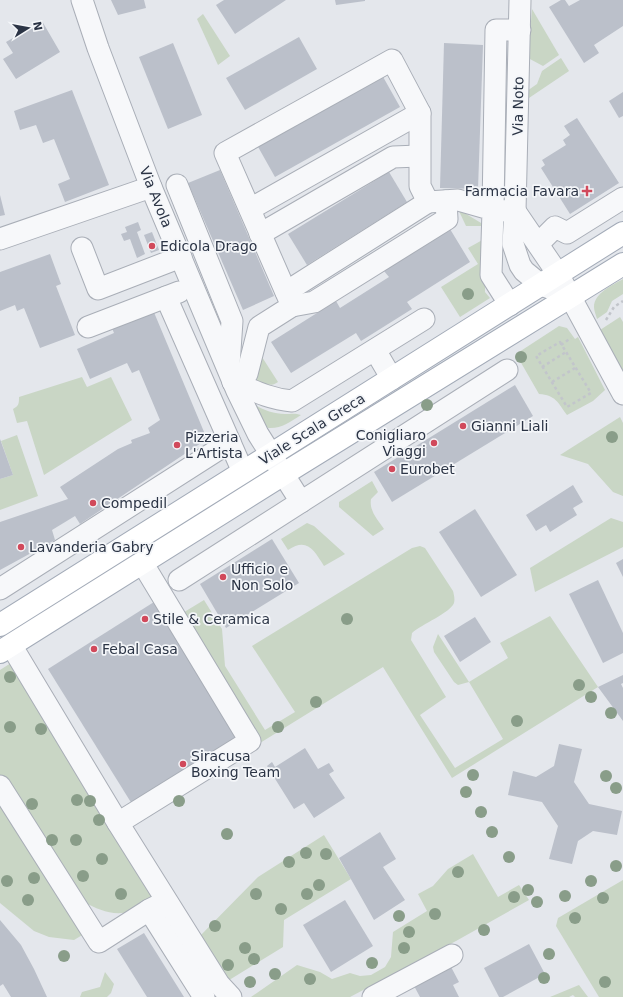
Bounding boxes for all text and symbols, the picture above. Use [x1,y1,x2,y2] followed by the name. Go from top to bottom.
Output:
[8,8,48,48] north arrow
[30,20,45,32] text: N
[509,76,527,136] street label: Via Noto
[137,164,175,230] street label: Via Avola
[465,183,579,199] place label: Farmacia Favara
[582,186,592,196] marker: Farmacia Favara
[160,238,257,254] place label: Edicola Drago
[147,241,157,251] marker: Edicola Drago
[256,390,368,468] street label: Viale Scala Greca
[471,418,548,434] place label: Gianni Liali
[458,421,468,431] marker: Gianni Liali
[356,427,426,459] place label: Conigliaro Viaggi
[185,429,243,461] place label: Pizzeria L'Artista
[429,438,439,448] marker: Conigliaro Viaggi
[172,440,182,450] marker: Pizzeria L'Artista
[400,461,455,477] place label: Eurobet
[387,464,397,474] marker: Eurobet
[101,495,167,511] place label: Compedil
[88,498,98,508] marker: Compedil
[29,539,154,555] place label: Lavanderia Gabry
[16,542,26,552] marker: Lavanderia Gabry
[231,561,293,593] place label: Ufficio e Non Solo
[218,572,228,582] marker: Ufficio e Non Solo
[153,611,270,627] place label: Stile & Ceramica
[140,614,150,624] marker: Stile & Ceramica
[102,641,178,657] place label: Febal Casa
[89,644,99,654] marker: Febal Casa
[191,748,280,780] place label: Siracusa Boxing Team
[178,759,188,769] marker: Siracusa Boxing Team

